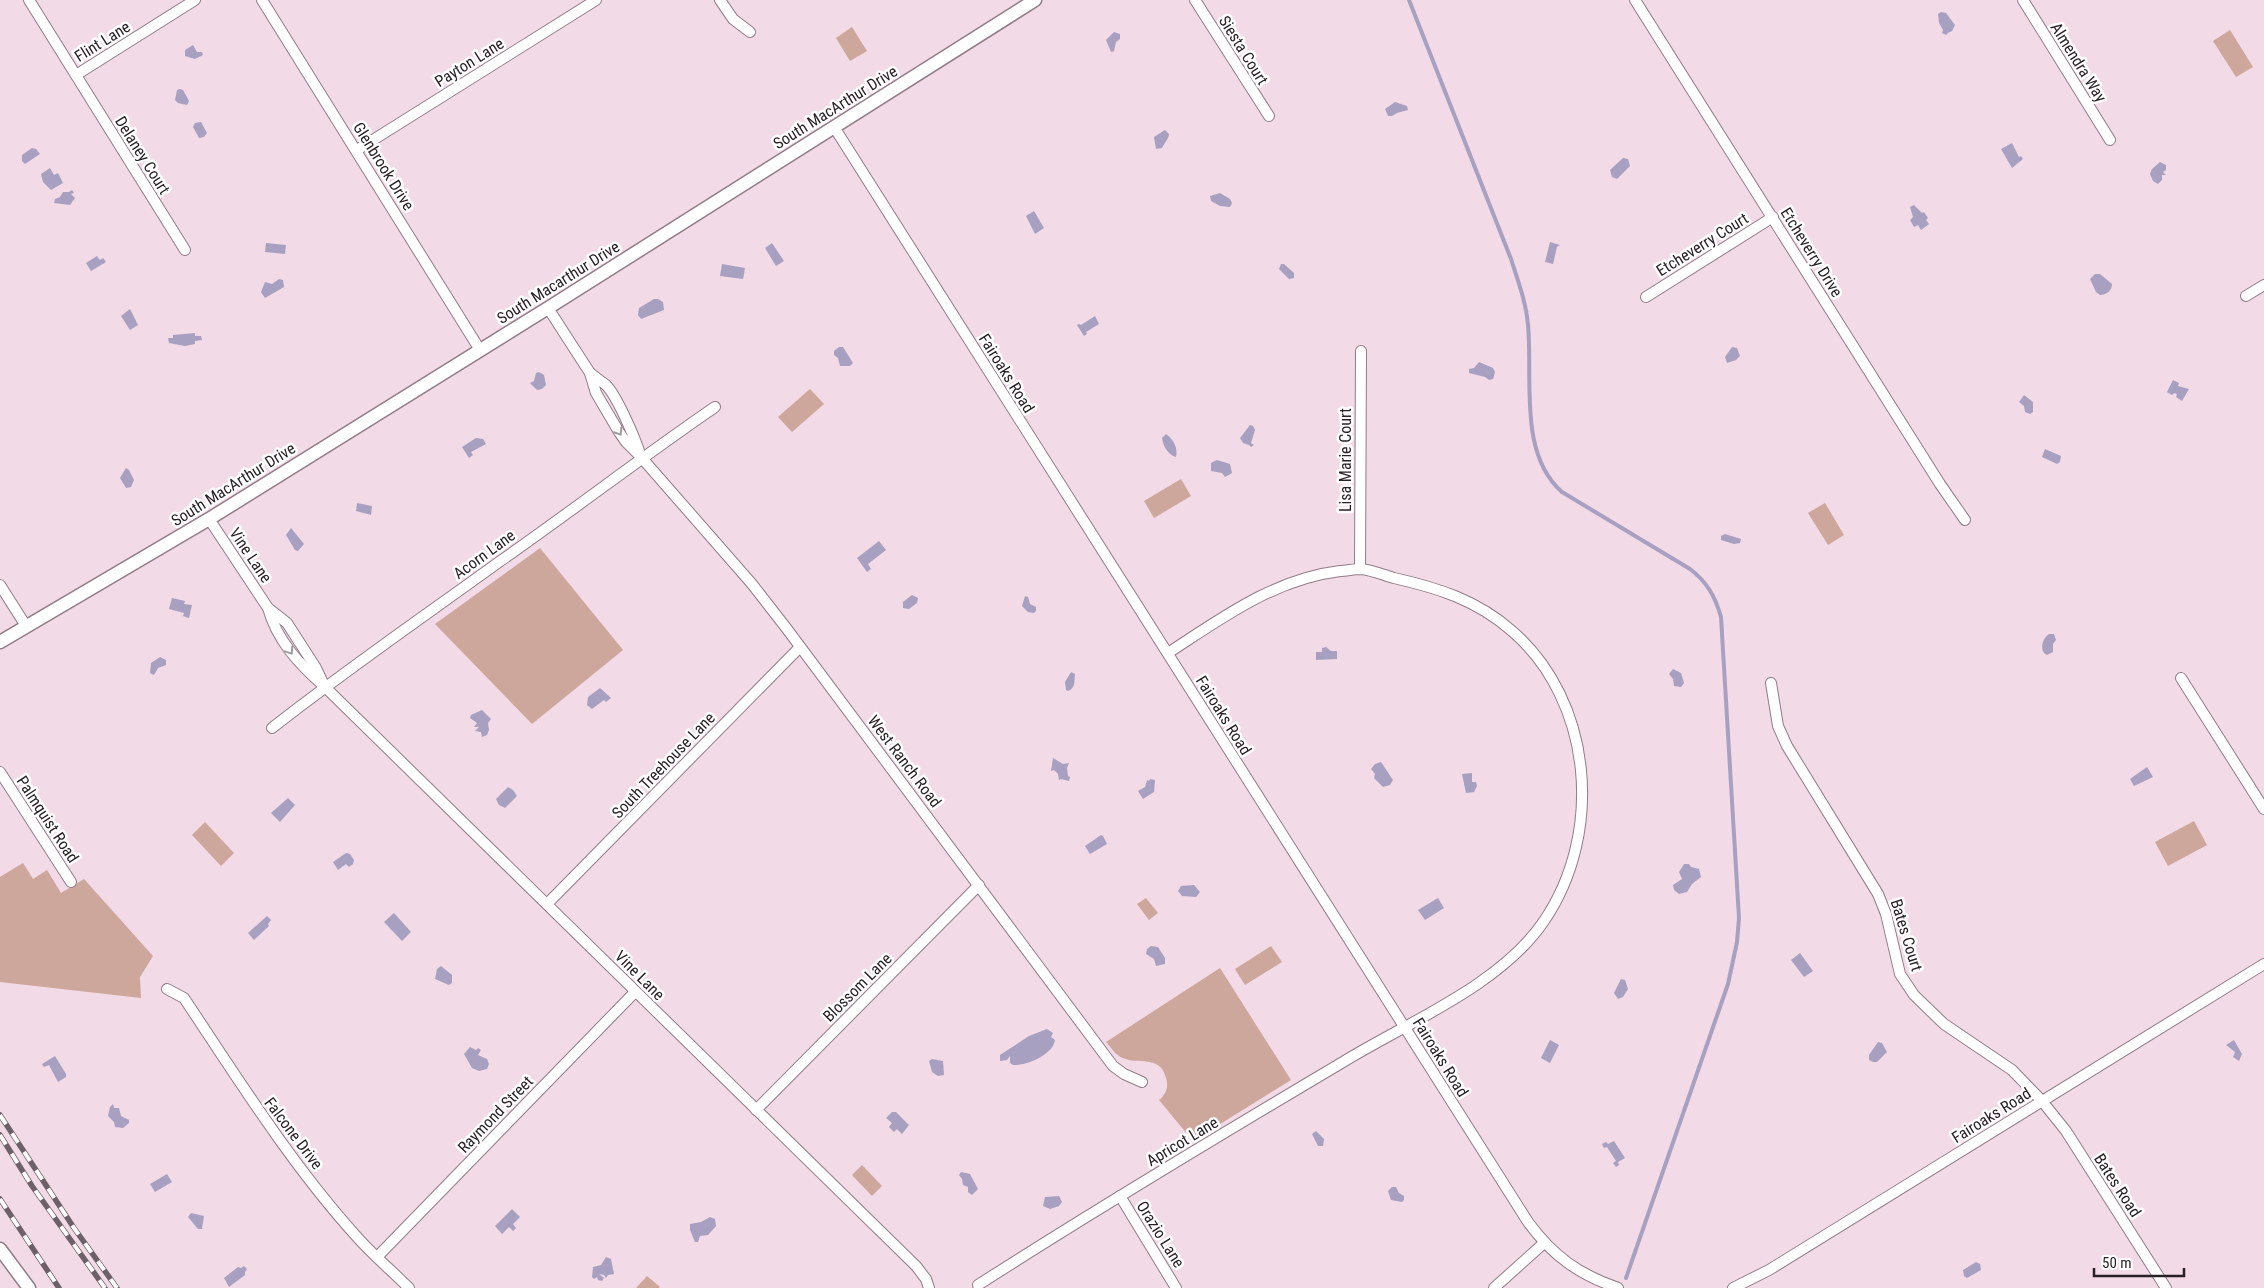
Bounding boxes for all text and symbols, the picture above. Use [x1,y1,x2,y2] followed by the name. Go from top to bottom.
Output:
[1215,12,1272,88] street label: Siesta Court
[71,17,133,66] street label: Flint Lane
[2047,19,2111,106] street label: Almendra Way
[431,34,507,91] street label: Payton Lane
[770,62,901,153] street label: South MacArthur Drive
[111,113,174,198] street label: Delaney Court
[349,119,418,214] street label: Glenbrook Drive
[1777,204,1847,300] street label: Etcheverry Drive
[1653,209,1752,280] street label: Etcheverry Court
[493,237,623,328] street label: South Macarthur Drive
[975,330,1038,416] street label: Fairoaks Road
[1336,408,1355,512] street label: Lisa Marie Court
[613,427,623,436] one-way arrow
[168,439,299,530] street label: South MacArthur Drive
[225,524,276,586] street label: Vine Lane
[450,526,519,583] street label: Acorn Lane
[284,645,293,655] one-way arrow
[1192,672,1255,758] street label: Fairoaks Road
[608,708,719,822] street label: South Treehouse Lane
[864,712,945,811] street label: West Ranch Road
[13,772,83,866] street label: Palmquist Road
[1887,897,1927,974] street label: Bates Court
[611,947,668,1004] street label: Vine Lane
[819,949,896,1026] street label: Blossom Lane
[1409,1014,1472,1100] street label: Fairoaks Road
[454,1072,537,1157] street label: Raymond Street
[1948,1084,2034,1147] street label: Fairoaks Road
[260,1094,327,1173] street label: Falcone Drive
[1143,1113,1221,1170] street label: Apricot Lane
[2090,1150,2145,1221] street label: Bates Road
[1133,1198,1188,1271] street label: Orazio Lane
[2094,1246,2184,1278] scale bar
[2102,1254,2132,1272] text: 50 m

